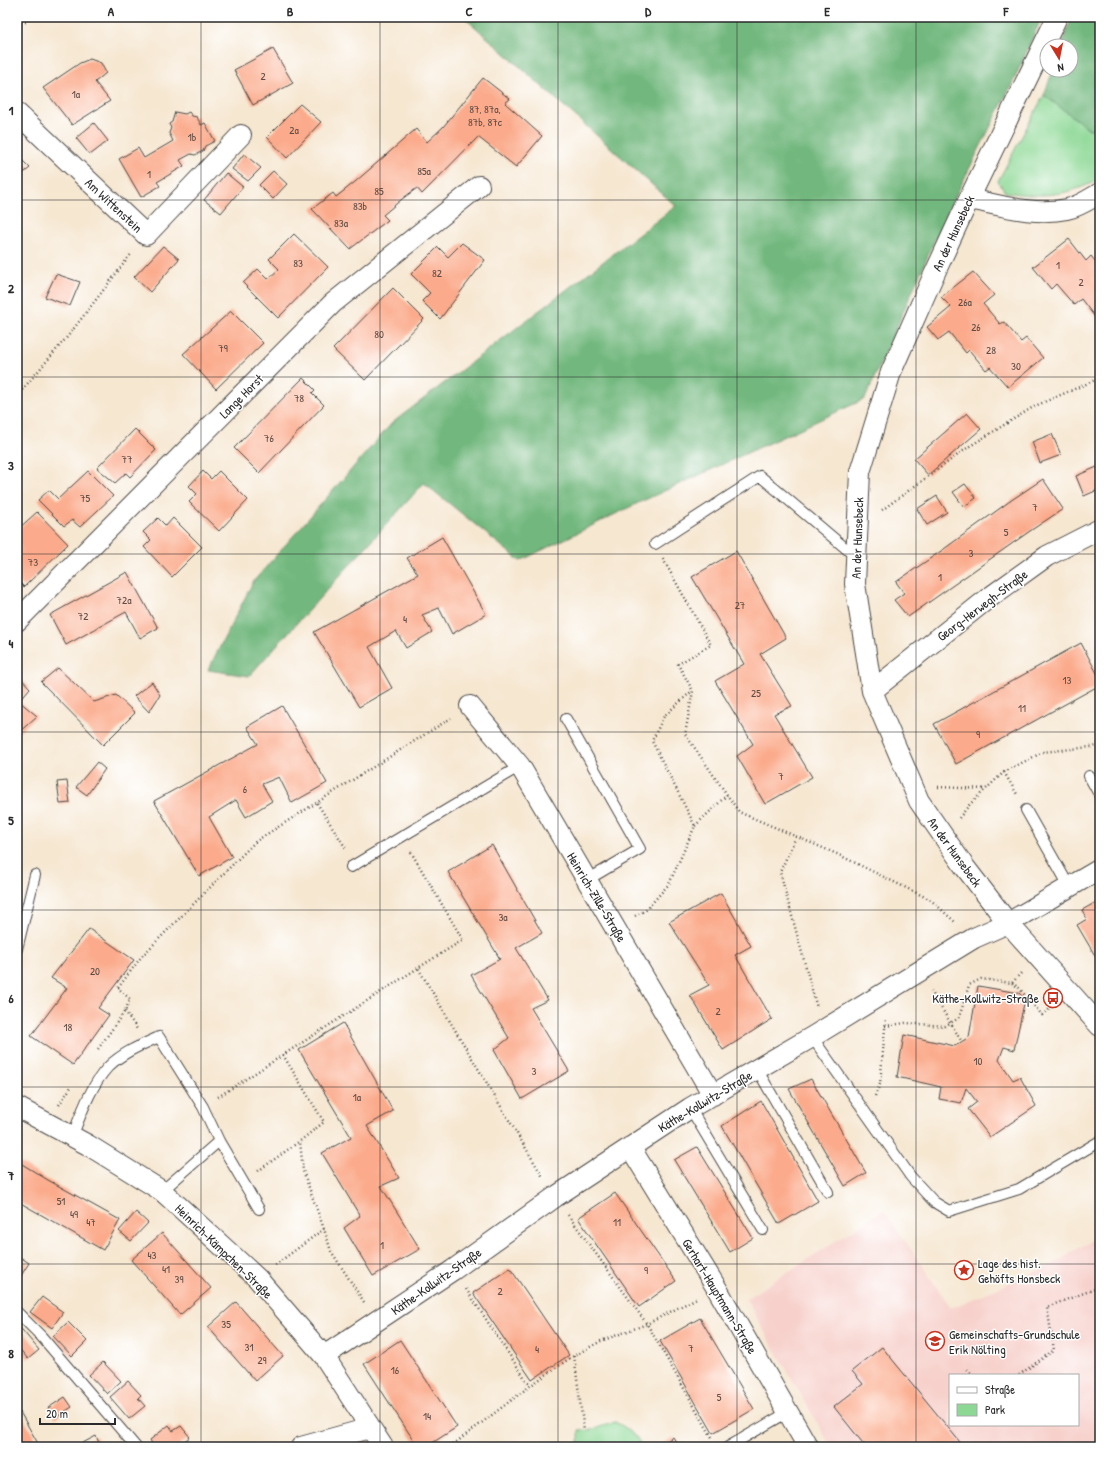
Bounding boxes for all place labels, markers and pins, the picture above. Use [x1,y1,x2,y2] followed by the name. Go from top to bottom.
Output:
[1042,987,1064,1009] bus stop icon: Käthe-Kollwitz-Straße
[932,989,1039,1007] place label: Käthe-Kollwitz-Straße
[978,1254,1061,1287] place label: Lage des hist. Gehöfts Honsbeck
[953,1259,975,1281] place icon: Lage des hist. Gehöfts Honsbeck
[949,1325,1080,1358] place label: Gemeinschafts-Grundschule Erik Nölting
[924,1330,946,1352] school or university icon: Gemeinschafts-Grundschule Erik Nölting

